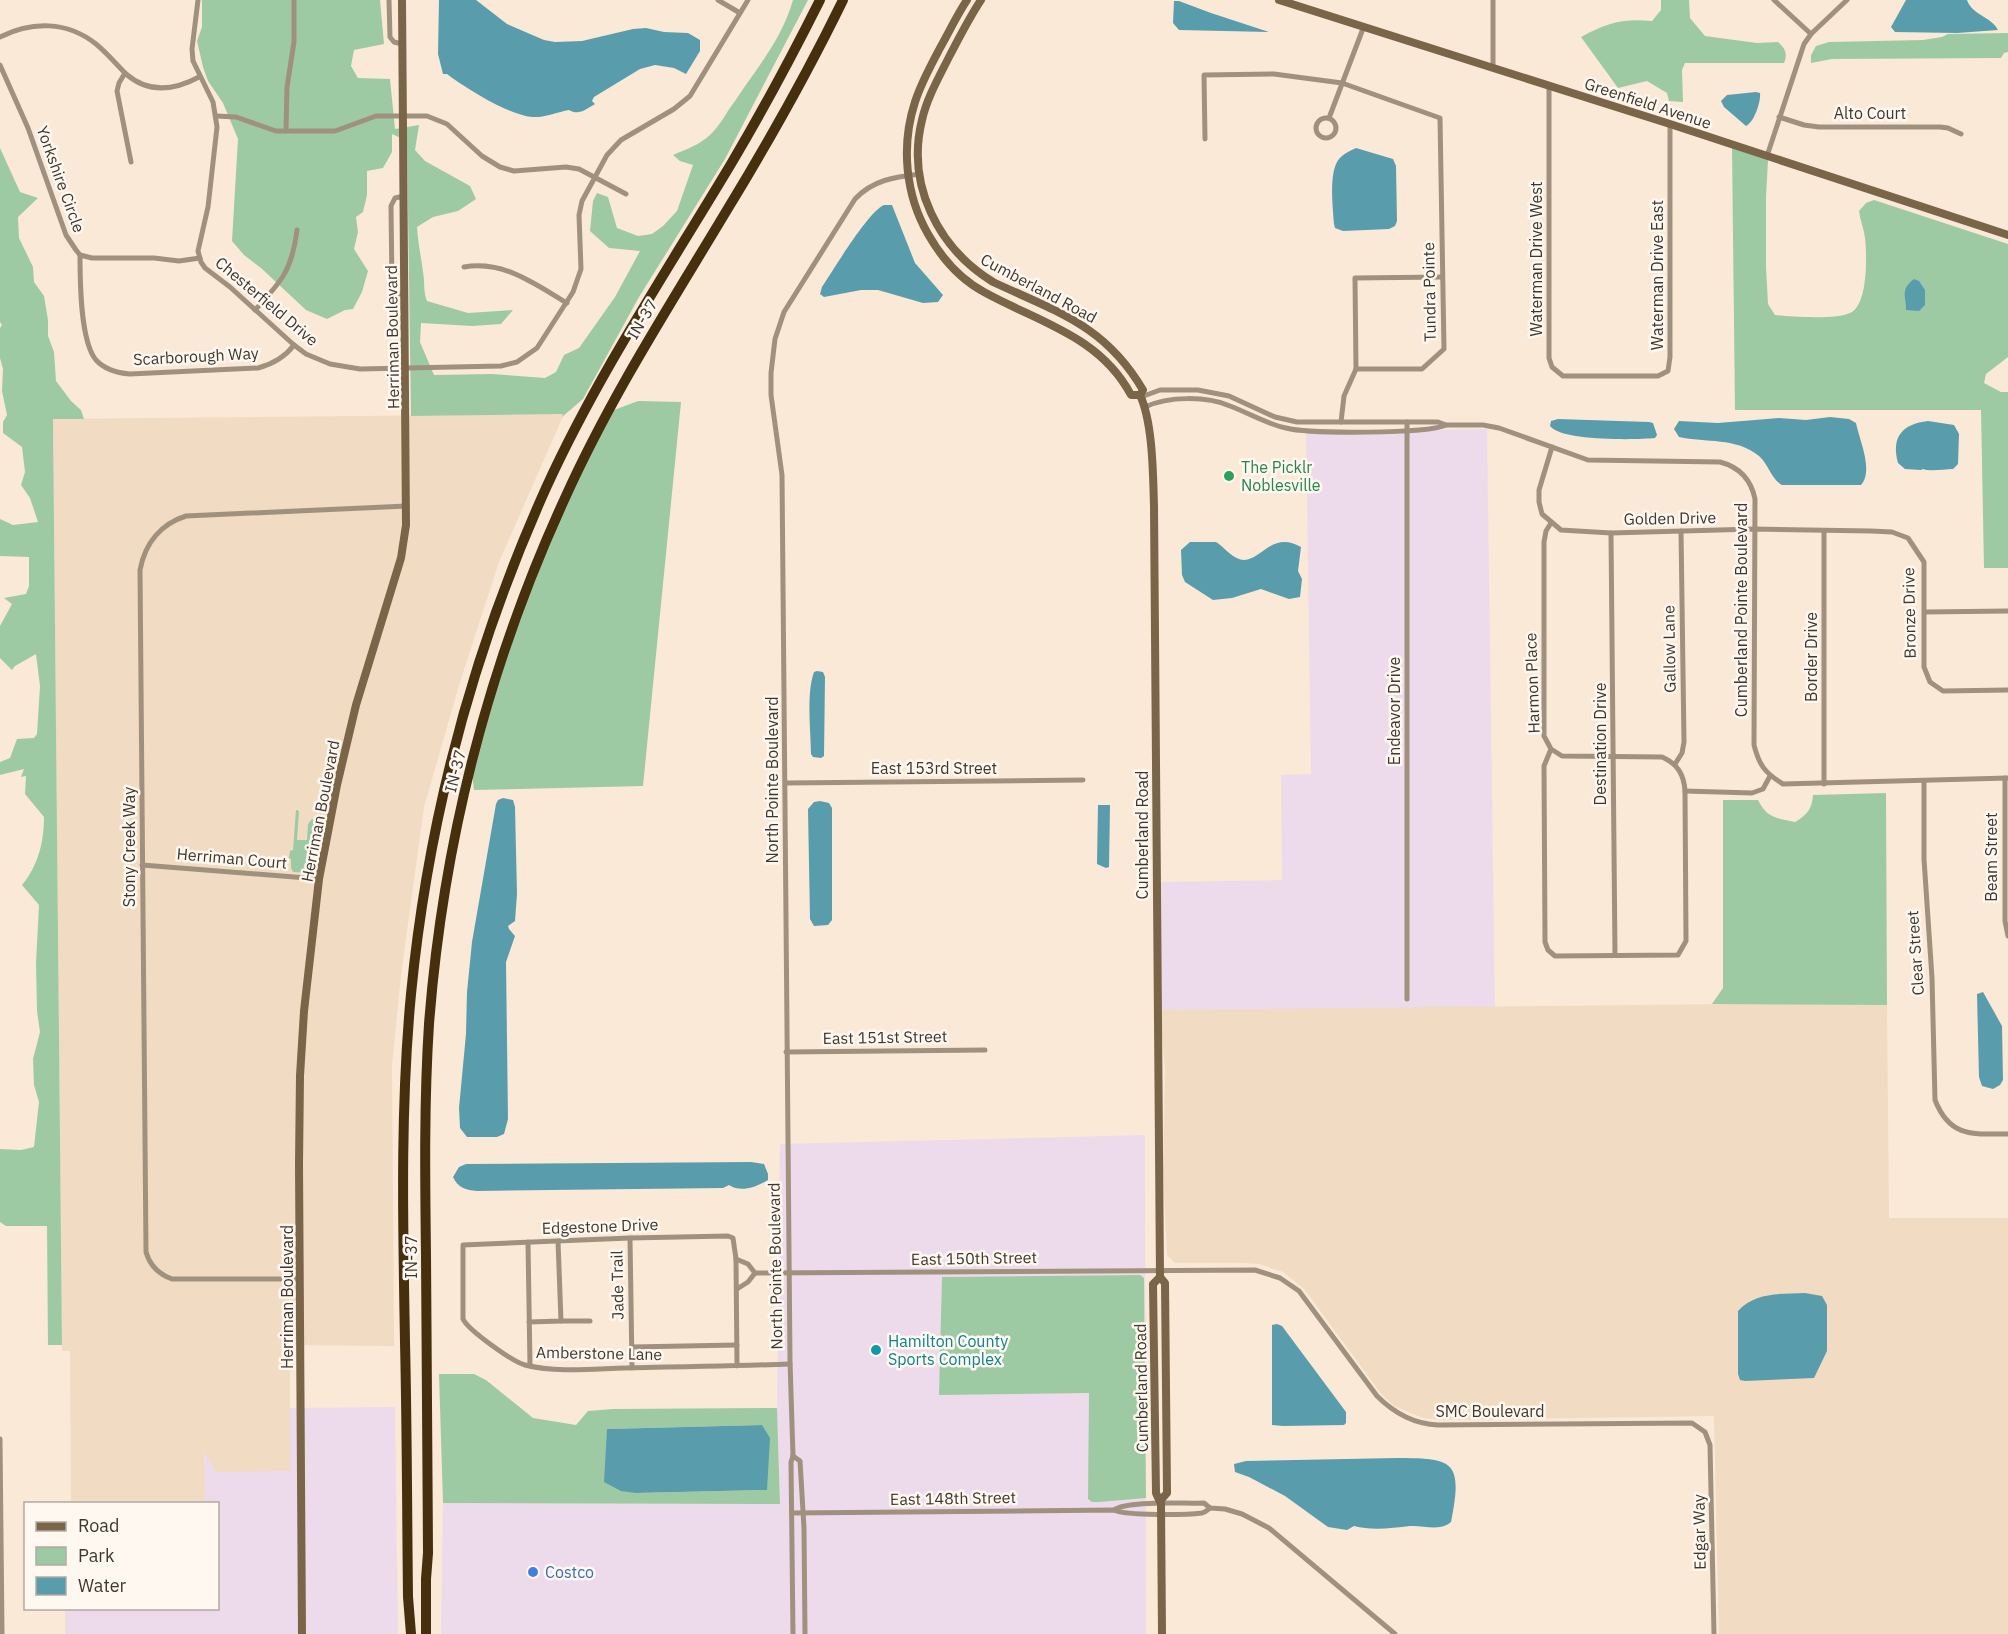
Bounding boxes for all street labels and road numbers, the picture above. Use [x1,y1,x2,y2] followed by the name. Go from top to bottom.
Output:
[1582,73,1714,133] street label: Greenfield Avenue
[1834,103,1906,123] street label: Alto Court
[32,123,90,235] street label: Yorkshire Circle
[1526,181,1546,337] street label: Waterman Drive West
[1647,200,1667,350] street label: Waterman Drive East
[1418,242,1440,342] street label: Tundra Pointe
[977,249,1101,327] street label: Cumberland Road
[211,252,323,350] street label: Chesterfield Drive
[381,265,403,409] street label: Herriman Boulevard
[622,295,662,343] street label: IN-37
[133,343,259,369] street label: Scarborough Way
[1731,503,1751,717] street label: Cumberland Pointe Boulevard
[1624,507,1717,529] street label: Golden Drive
[1898,567,1920,659] street label: Bronze Drive
[1658,605,1680,693] street label: Gallow Lane
[1801,612,1821,702] street label: Border Drive
[1520,632,1544,734] street label: Harmon Place
[1384,657,1404,765] street label: Endeavor Drive
[1590,682,1610,806] street label: Destination Drive
[762,696,782,864] street label: North Pointe Boulevard
[296,738,344,884] street label: Herriman Boulevard
[440,748,470,794] street label: IN-37
[871,758,997,778] street label: East 153rd Street
[1132,771,1152,899] street label: Cumberland Road
[119,787,139,907] street label: Stony Creek Way
[1981,812,2001,902] street label: Beam Street
[176,843,288,873] street label: Herriman Court
[1902,910,1928,996] street label: Clear Street
[822,1026,948,1048] street label: East 151st Street
[764,1182,786,1350] street label: North Pointe Boulevard
[541,1214,659,1238] street label: Edgestone Drive
[277,1225,297,1369] street label: Herriman Boulevard
[401,1235,421,1279] street label: IN-37
[911,1247,1037,1269] street label: East 150th Street
[606,1250,628,1320] street label: Jade Trail
[1130,1323,1152,1453] street label: Cumberland Road
[536,1342,663,1364] street label: Amberstone Lane
[1436,1401,1544,1421] street label: SMC Boulevard
[890,1487,1016,1509] street label: East 148th Street
[1688,1494,1710,1570] street label: Edgar Way

